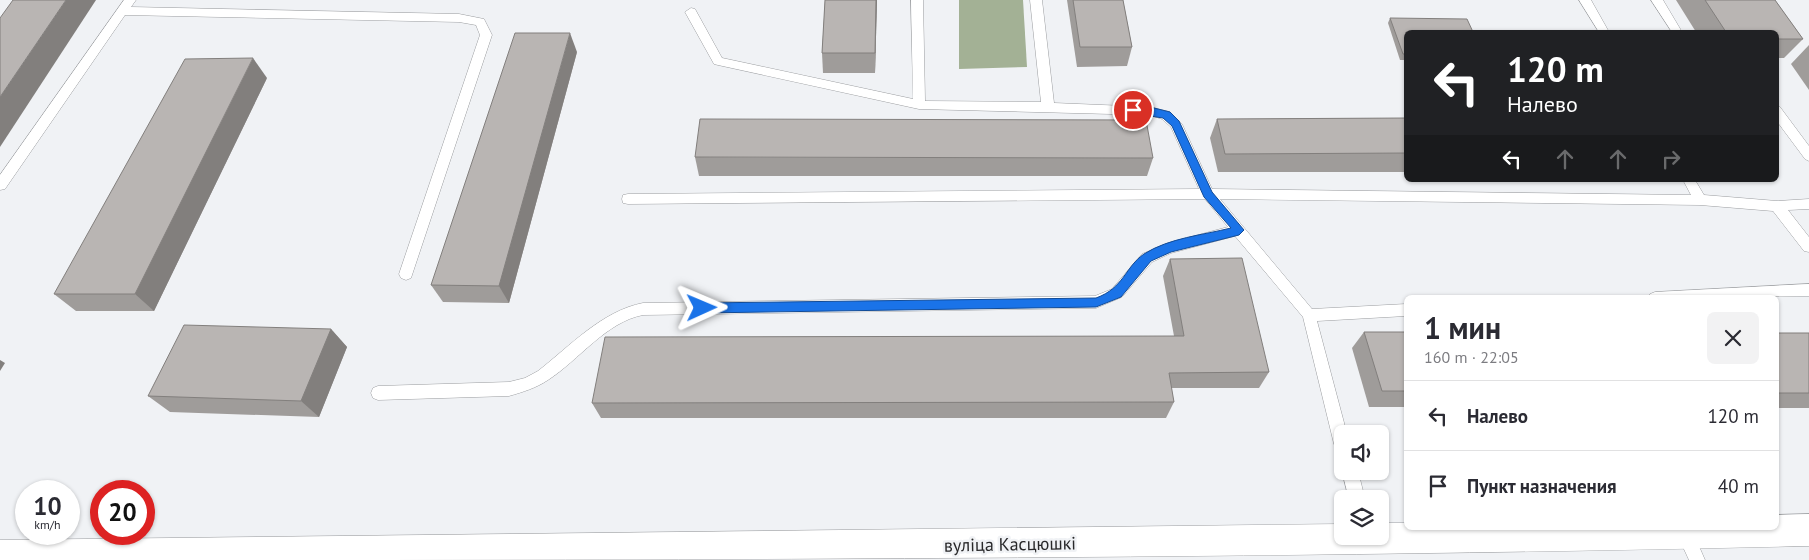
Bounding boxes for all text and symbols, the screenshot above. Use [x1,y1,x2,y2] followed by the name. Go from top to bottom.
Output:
[1507,46,1604,92] text: 120 m
[1424,50,1489,115] icon: left
[1112,89,1154,131] pin
[1507,90,1578,118] text: Налево
[1119,96,1147,124] icon: arrive
[1498,145,1526,173] icon: left
[1551,145,1579,173] icon: ahead
[1604,145,1632,173] icon: ahead
[1657,145,1685,173] icon: right
[675,281,727,333] position arrow
[1424,308,1501,347] text: 1 мин
[1707,312,1759,364] button: close
[1424,347,1519,367] text: 160 m · 22:05
[1424,402,1452,430] icon: left
[1467,404,1528,428] text: Налево
[1707,404,1759,428] text: 120 m
[1334,425,1389,545] map controls
[1334,425,1389,480] button: sound
[1424,472,1452,500] icon: arrive
[1467,474,1617,498] text: Пункт назначения
[1718,474,1759,498] text: 40 m
[90,480,155,545] speed limit sign: 20
[33,490,62,522] text: 10
[1334,490,1389,545] button: layers
[34,517,61,532] text: km/h
[944,531,1076,557] street label: вуліца Касцюшкі

